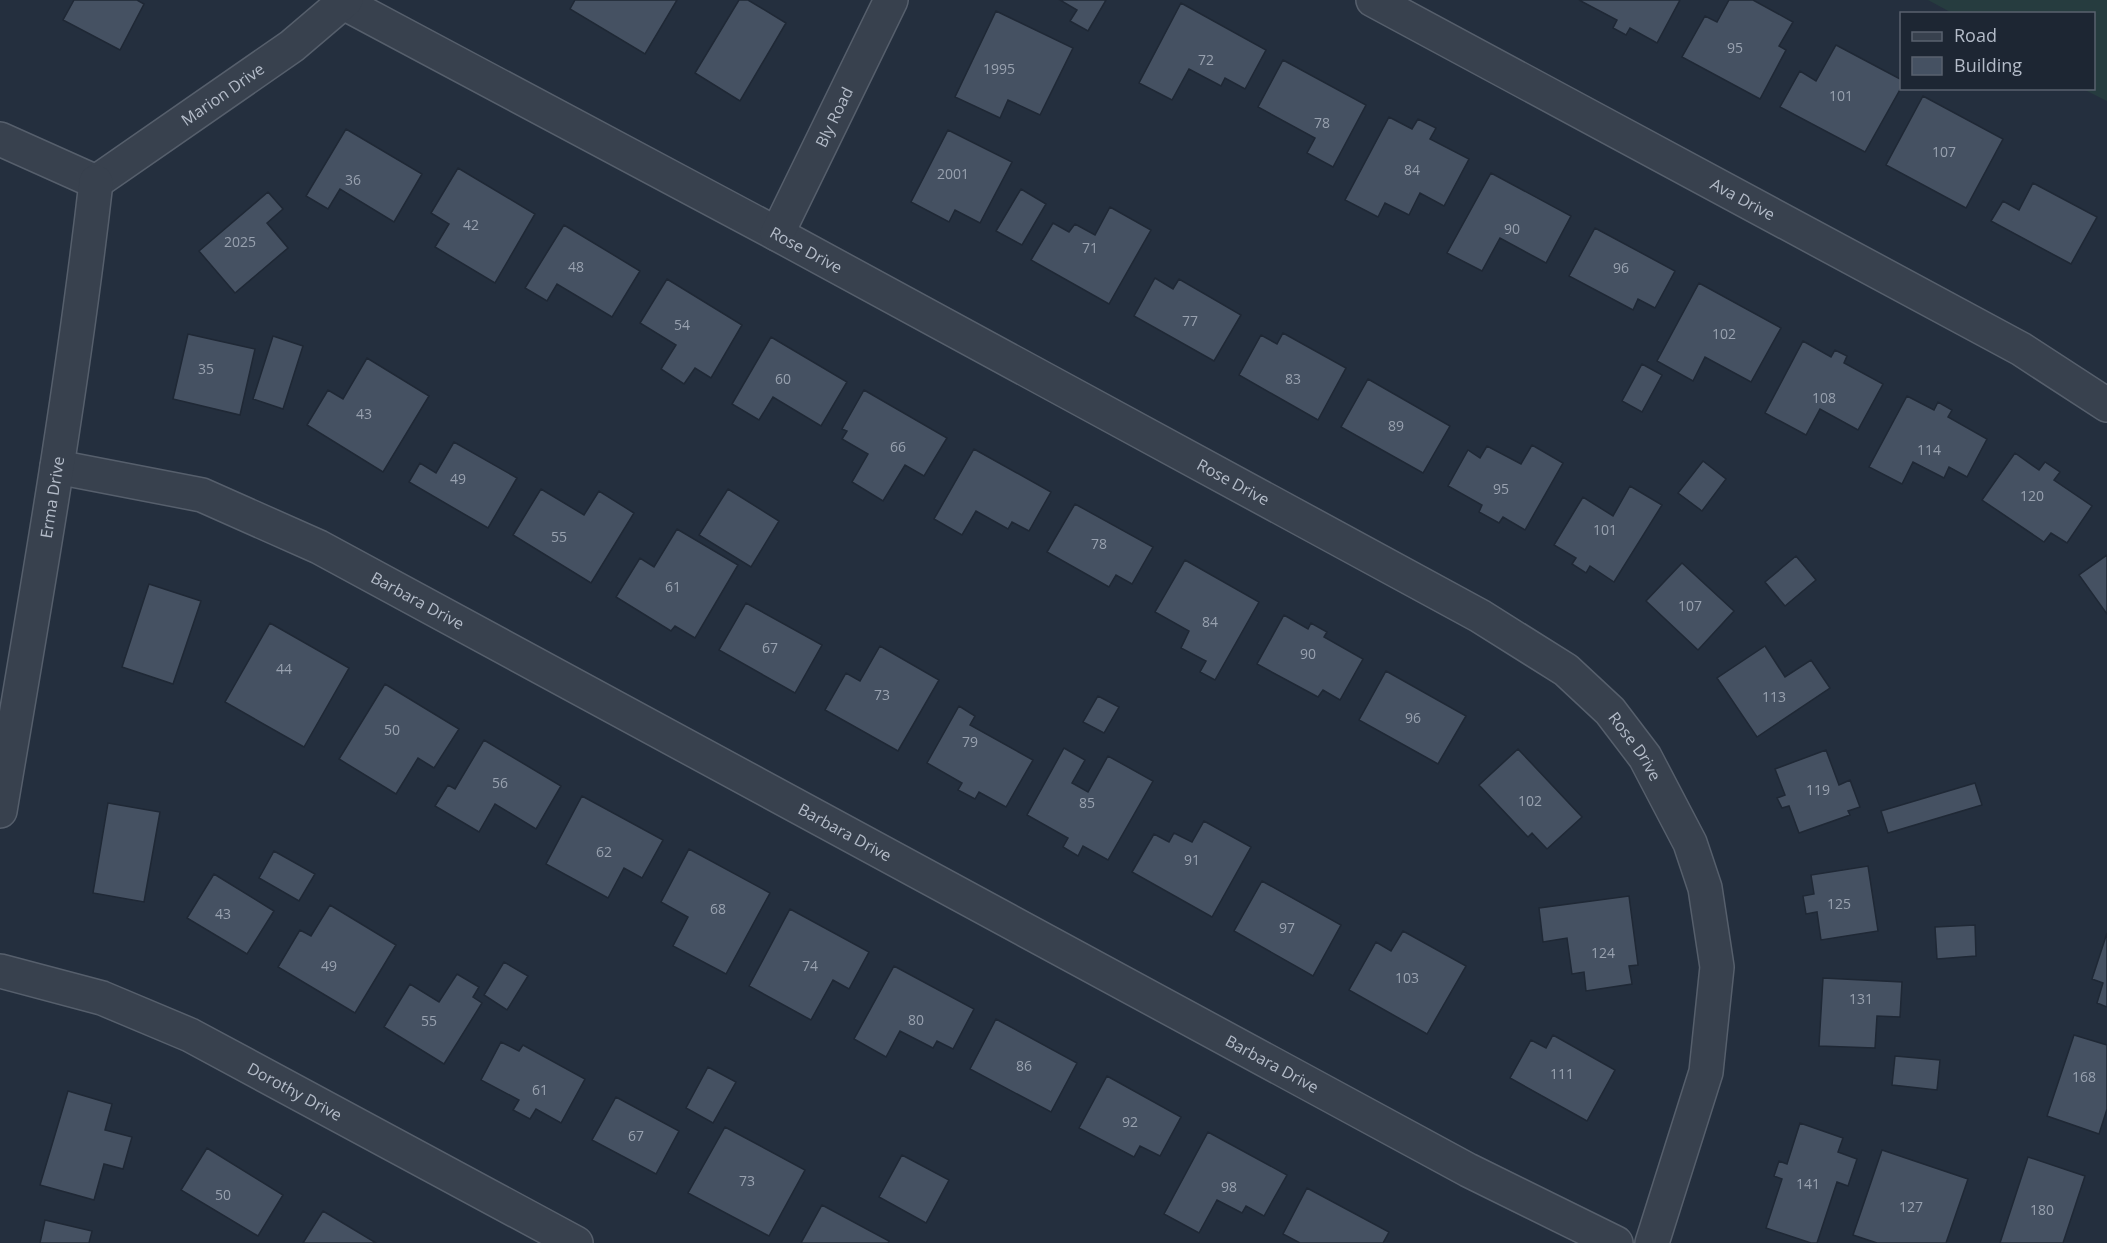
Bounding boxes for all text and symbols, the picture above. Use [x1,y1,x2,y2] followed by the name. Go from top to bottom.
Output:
[1900,12,2095,90] legend
[1954,23,1997,47] text: Road
[1727,38,1743,57] house number: 95
[1198,50,1214,69] house number: 72
[1954,53,2022,77] text: Building
[177,58,269,131] street label: Marion Drive
[983,59,1015,78] house number: 1995
[810,83,858,151] street label: Bly Road
[1829,86,1853,105] house number: 101
[1314,113,1330,132] house number: 78
[1932,142,1956,161] house number: 107
[1404,160,1420,179] house number: 84
[937,164,969,183] house number: 2001
[345,170,361,189] house number: 36
[1707,173,1779,226] street label: Ava Drive
[463,215,479,234] house number: 42
[1504,219,1520,238] house number: 90
[766,221,846,279] street label: Rose Drive
[224,232,256,251] house number: 2025
[1082,238,1098,257] house number: 71
[568,257,584,276] house number: 48
[1613,258,1629,277] house number: 96
[1182,311,1198,330] house number: 77
[674,315,690,334] house number: 54
[1712,324,1736,343] house number: 102
[198,359,214,378] house number: 35
[775,369,791,388] house number: 60
[1285,369,1301,388] house number: 83
[1812,388,1836,407] house number: 108
[356,404,372,423] house number: 43
[1388,416,1404,435] house number: 89
[890,437,906,456] house number: 66
[1917,440,1941,459] house number: 114
[1193,453,1273,511] street label: Rose Drive
[35,455,69,540] street label: Erma Drive
[450,469,466,488] house number: 49
[1493,479,1509,498] house number: 95
[2020,486,2044,505] house number: 120
[1593,520,1617,539] house number: 101
[551,527,567,546] house number: 55
[1091,534,1107,553] house number: 78
[367,566,468,635] street label: Barbara Drive
[665,577,681,596] house number: 61
[1678,596,1702,615] house number: 107
[1202,612,1218,631] house number: 84
[762,638,778,657] house number: 67
[1300,644,1316,663] house number: 90
[276,659,292,678] house number: 44
[874,685,890,704] house number: 73
[1762,687,1786,706] house number: 113
[1604,707,1667,785] street label: Rose Drive
[1405,708,1421,727] house number: 96
[384,720,400,739] house number: 50
[962,732,978,751] house number: 79
[492,773,508,792] house number: 56
[1806,780,1830,799] house number: 119
[1518,791,1542,810] house number: 102
[1079,793,1095,812] house number: 85
[794,798,896,866] street label: Barbara Drive
[596,842,612,861] house number: 62
[1184,850,1200,869] house number: 91
[1827,894,1851,913] house number: 125
[710,899,726,918] house number: 68
[215,904,231,923] house number: 43
[1279,918,1295,937] house number: 97
[1591,943,1615,962] house number: 124
[321,956,337,975] house number: 49
[802,956,818,975] house number: 74
[1395,968,1419,987] house number: 103
[1849,989,1873,1008] house number: 131
[908,1010,924,1029] house number: 80
[421,1011,437,1030] house number: 55
[1222,1030,1323,1098] street label: Barbara Drive
[1016,1056,1032,1075] house number: 86
[244,1057,346,1126] street label: Dorothy Drive
[1550,1064,1574,1083] house number: 111
[2072,1067,2096,1086] house number: 168
[532,1080,548,1099] house number: 61
[1122,1112,1138,1131] house number: 92
[628,1126,644,1145] house number: 67
[739,1171,755,1190] house number: 73
[1796,1174,1820,1193] house number: 141
[1221,1177,1237,1196] house number: 98
[215,1185,231,1204] house number: 50
[1899,1197,1923,1216] house number: 127
[2030,1200,2054,1219] house number: 180

